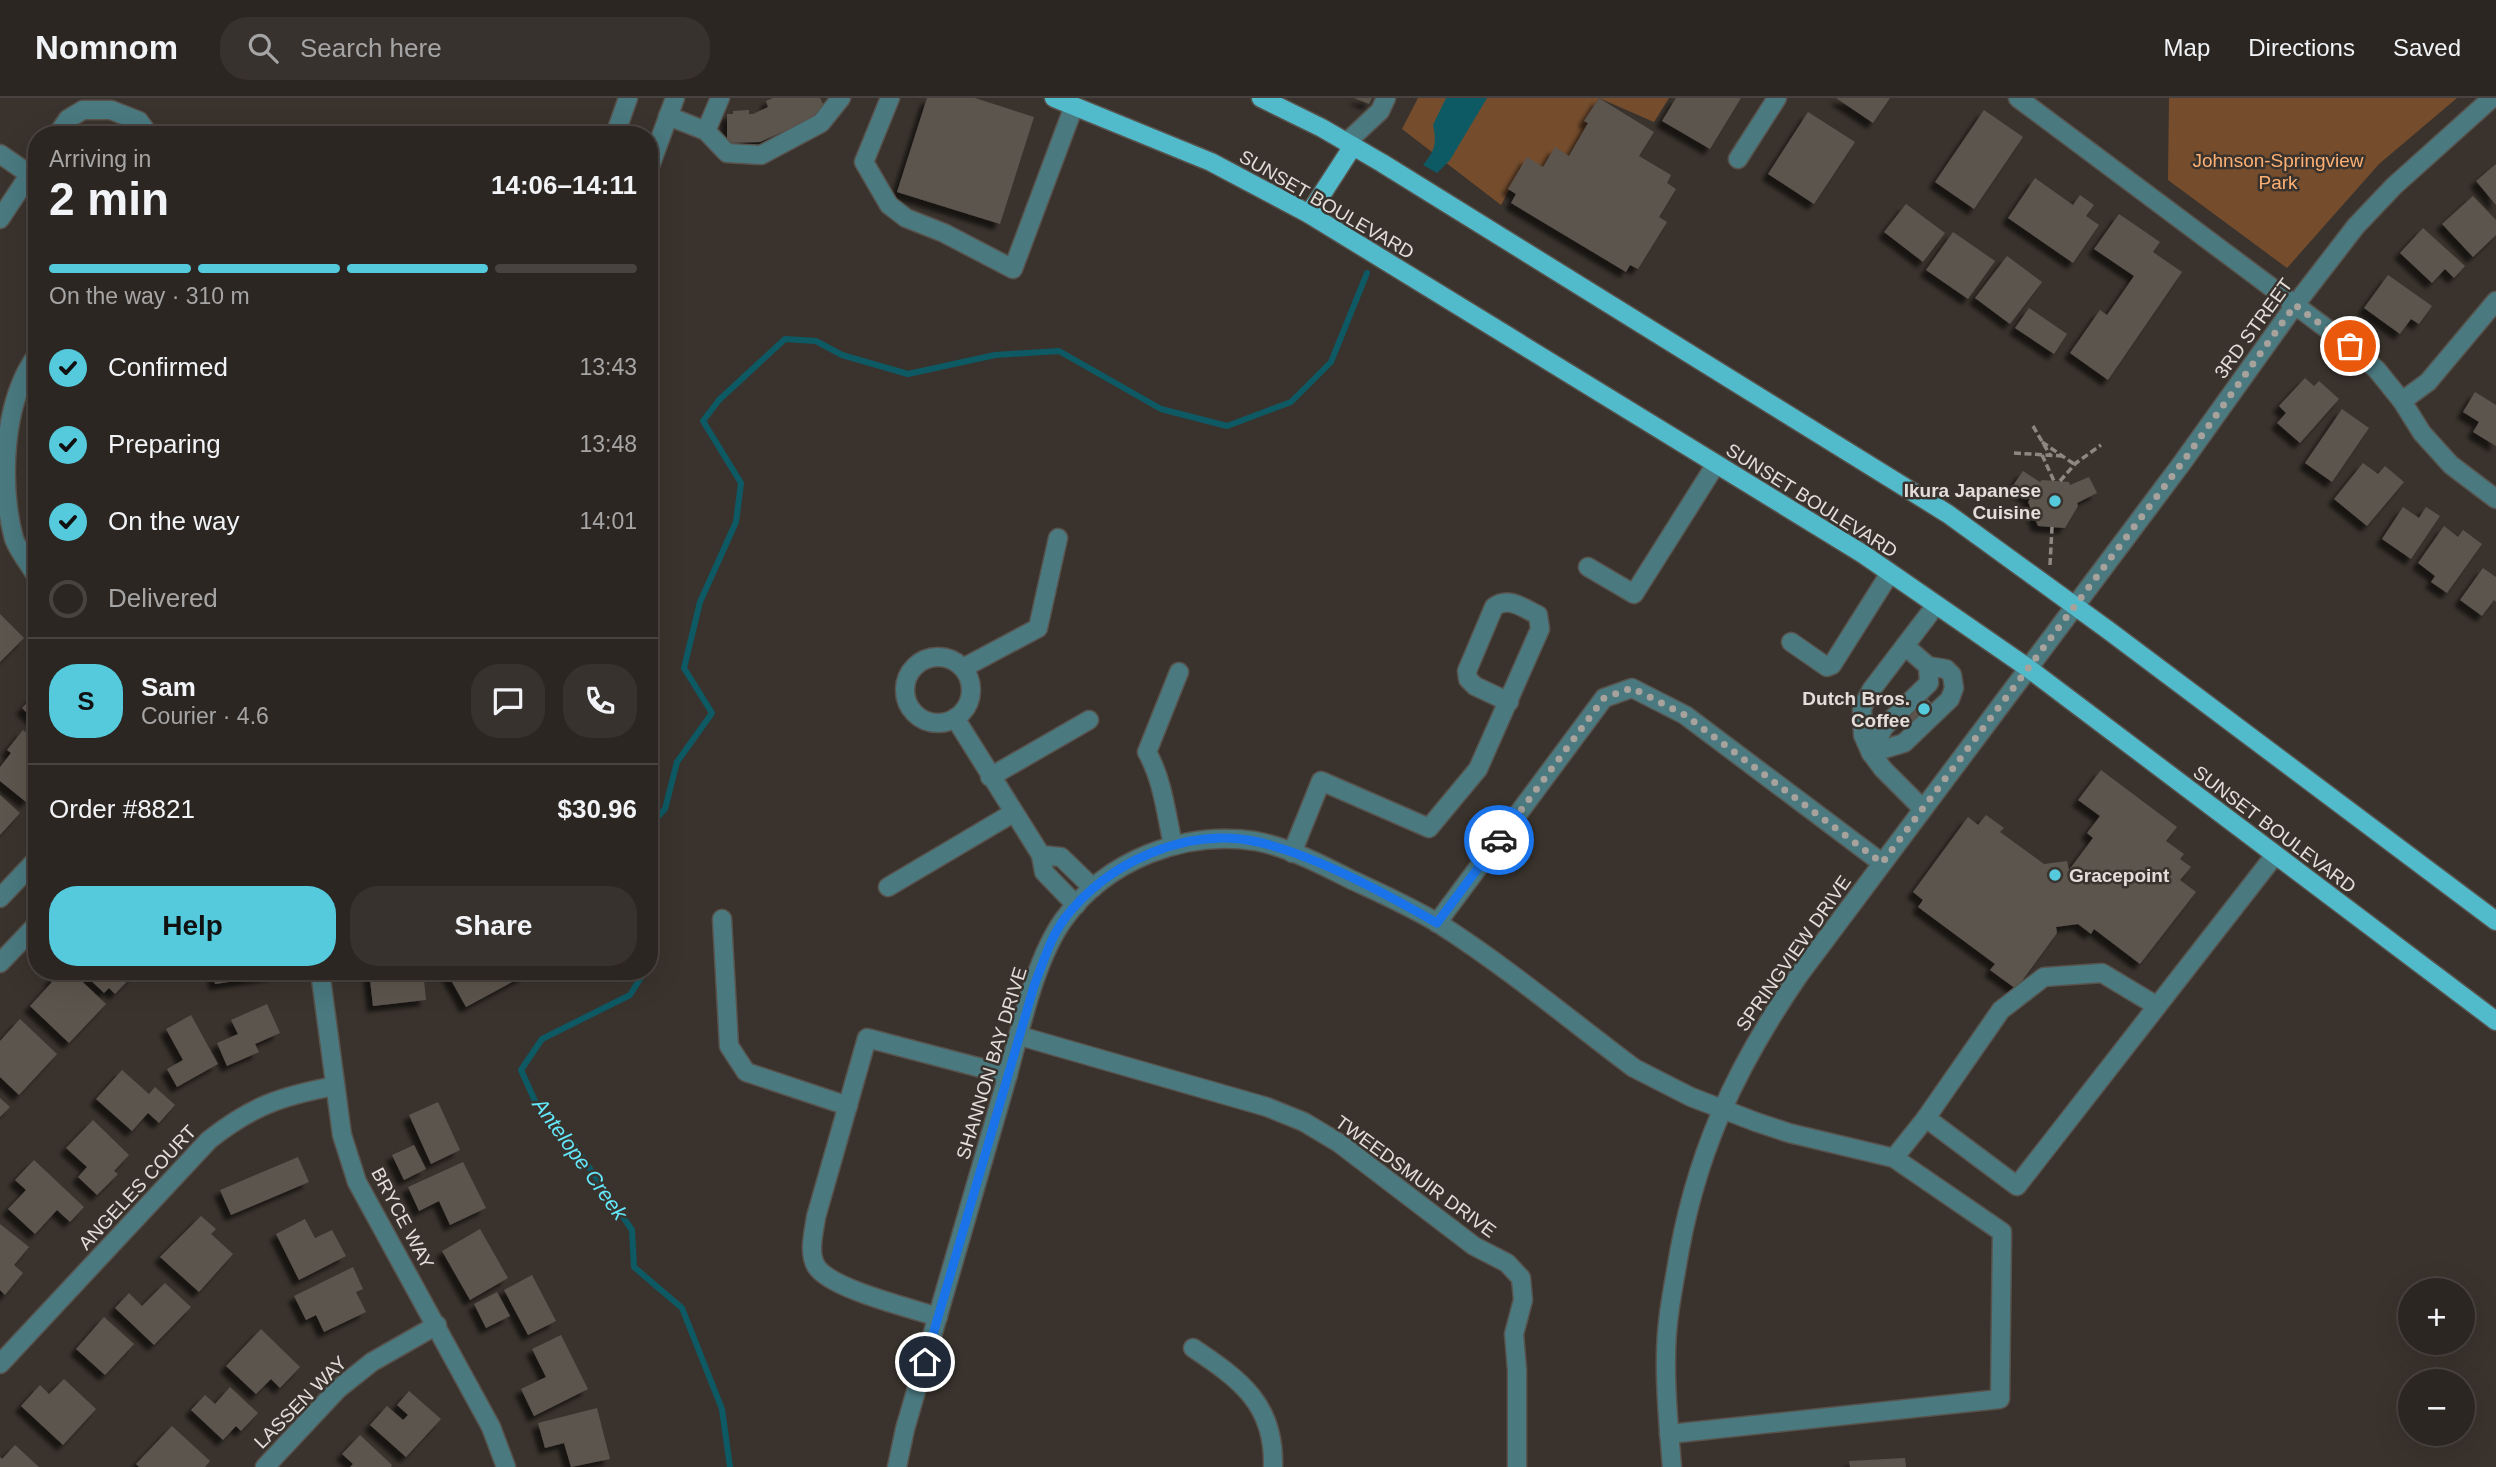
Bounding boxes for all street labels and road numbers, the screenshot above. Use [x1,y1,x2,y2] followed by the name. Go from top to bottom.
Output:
[1236,146,1418,263] street label: SUNSET BOULEVARD
[2210,274,2297,382] street label: 3RD STREET
[1722,439,1901,562] street label: SUNSET BOULEVARD
[2189,761,2360,897] street label: SUNSET BOULEVARD
[1732,872,1855,1035] street label: SPRINGVIEW DRIVE
[952,964,1031,1162] street label: SHANNON BAY DRIVE
[1331,1111,1500,1242] street label: TWEEDSMUIR DRIVE
[74,1121,201,1254] street label: ANGELES COURT
[367,1164,438,1273] street label: BRYCE WAY
[250,1352,351,1453] street label: LASSEN WAY

